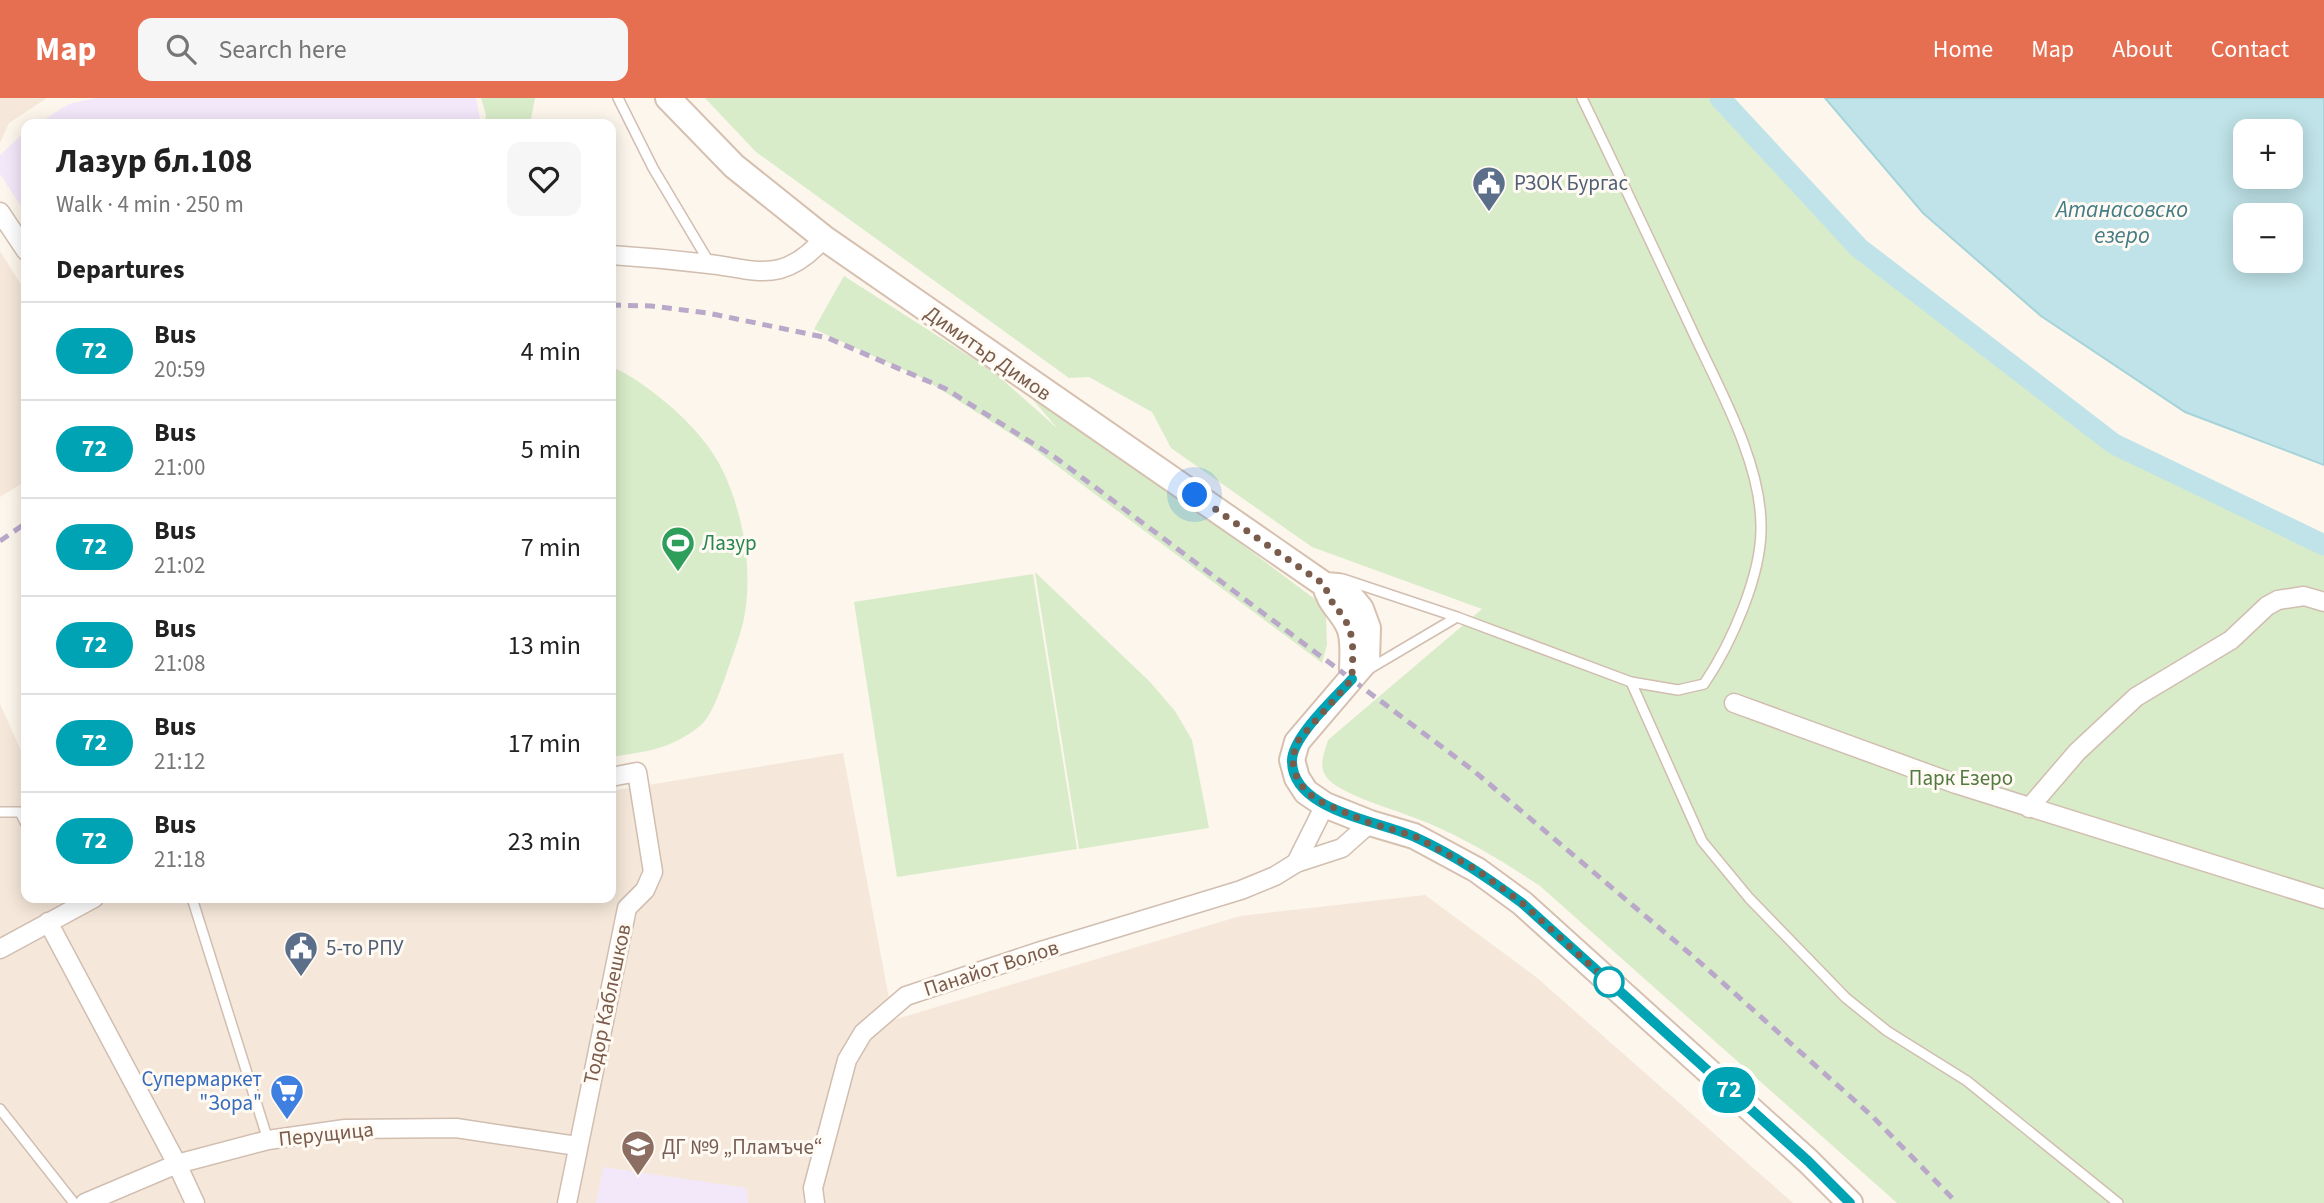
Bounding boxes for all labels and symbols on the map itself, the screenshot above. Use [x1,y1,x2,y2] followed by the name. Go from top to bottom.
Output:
[1470,164,1508,213] public building icon: РЗОК Бургас
[1514,168,1628,198] place label: РЗОК Бургас
[2054,193,2188,252] water label: Атанасовско езеро
[918,298,1058,408] street label: Димитър Димов
[1177,477,1212,512] your location
[659,524,697,573] sports icon: Лазур
[702,528,757,558] place label: Лазур
[1909,763,2013,793] park label: Парк Езеро
[575,921,639,1087] street label: Тодор Каблешков
[282,929,320,978] public building icon: 5-то РПУ
[920,932,1062,1004] street label: Панайот Волов
[326,933,404,963] place label: 5-то РПУ
[1594,967,1624,997] unlabelled marker
[141,1064,262,1118] place label: Супермаркет "Зора"
[1698,1067,1760,1113] line badge: 72
[268,1072,306,1121] supermarket icon: Супермаркет "Зора"
[277,1114,375,1154] street label: Перущица
[619,1128,657,1177] school or university icon: ДГ №9 „Пламъче“
[662,1132,823,1162] place label: ДГ №9 „Пламъче“

